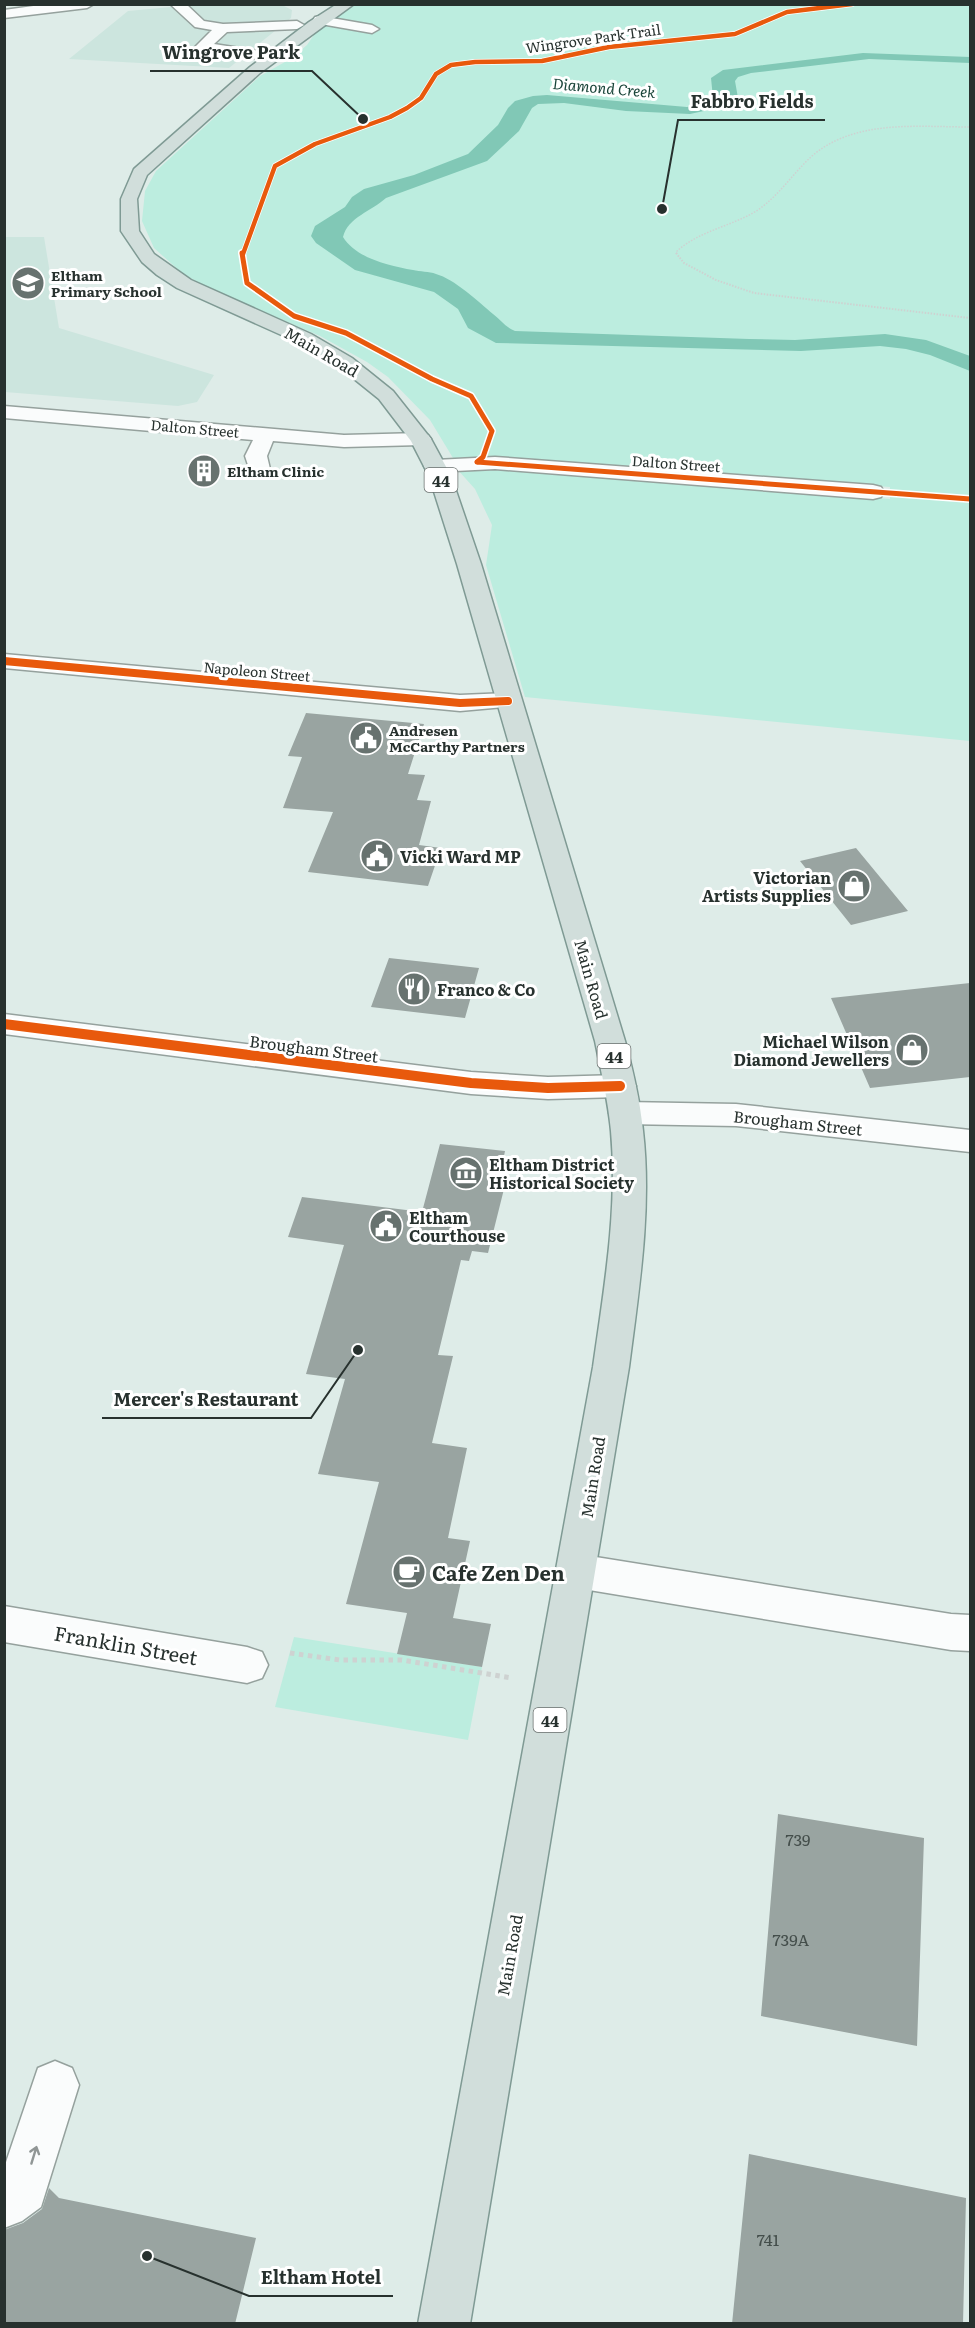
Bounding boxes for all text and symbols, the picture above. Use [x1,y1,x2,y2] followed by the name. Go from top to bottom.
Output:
[524,19,662,57] street label: Wingrove Park Trail
[150,35,312,71] callout: Wingrove Park
[162,38,301,65] text: Wingrove Park
[552,71,657,103] water label: Diamond Creek
[678,84,825,120] callout: Fabbro Fields
[690,87,814,114] text: Fabbro Fields
[10,265,46,301] school or university icon: Eltham Primary School
[51,265,162,301] place label: Eltham Primary School
[280,320,364,382] street label: Main Road
[150,414,240,442] street label: Dalton Street
[631,450,721,476] street label: Dalton Street
[186,453,222,489] building icon: Eltham Clinic
[227,461,324,481] place label: Eltham Clinic
[424,468,458,492] road number: 44
[203,656,312,686] street label: Napoleon Street
[348,720,384,756] public building icon: Andresen McCarthy Partners
[389,720,525,756] place label: Andresen McCarthy Partners
[359,838,395,874] public building icon: Vicki Ward MP
[400,844,521,868] place label: Vicki Ward MP
[702,865,831,907] place label: Victorian Artists Supplies
[836,868,872,904] shop icon: Victorian Artists Supplies
[569,936,615,1022] street label: Main Road
[396,971,432,1007] restaurant icon: Franco & Co
[437,977,535,1001] place label: Franco & Co
[248,1028,380,1068] street label: Brougham Street
[734,1029,889,1071] place label: Michael Wilson Diamond Jewellers
[894,1032,930,1068] shop icon: Michael Wilson Diamond Jewellers
[598,1044,630,1068] road number: 44
[732,1103,864,1141] street label: Brougham Street
[489,1152,634,1194] place label: Eltham District Historical Society
[448,1155,484,1191] museum icon: Eltham District Historical Society
[409,1205,505,1247] place label: Eltham Courthouse
[368,1208,404,1244] public building icon: Eltham Courthouse
[102,1382,311,1418] callout: Mercer's Restaurant
[114,1385,299,1412] text: Mercer's Restaurant
[574,1434,610,1520] street label: Main Road
[391,1554,427,1590] cafe icon: Cafe Zen Den
[432,1557,565,1587] place label: Cafe Zen Den
[52,1617,200,1671] street label: Franklin Street
[534,1708,566,1732] road number: 44
[786,1827,811,1851] house number: 739
[490,1912,528,1998] street label: Main Road
[773,1927,810,1951] house number: 739A
[29,2146,40,2165] one-way arrow
[757,2227,780,2251] house number: 741
[249,2260,393,2296] callout: Eltham Hotel
[261,2263,382,2290] text: Eltham Hotel

